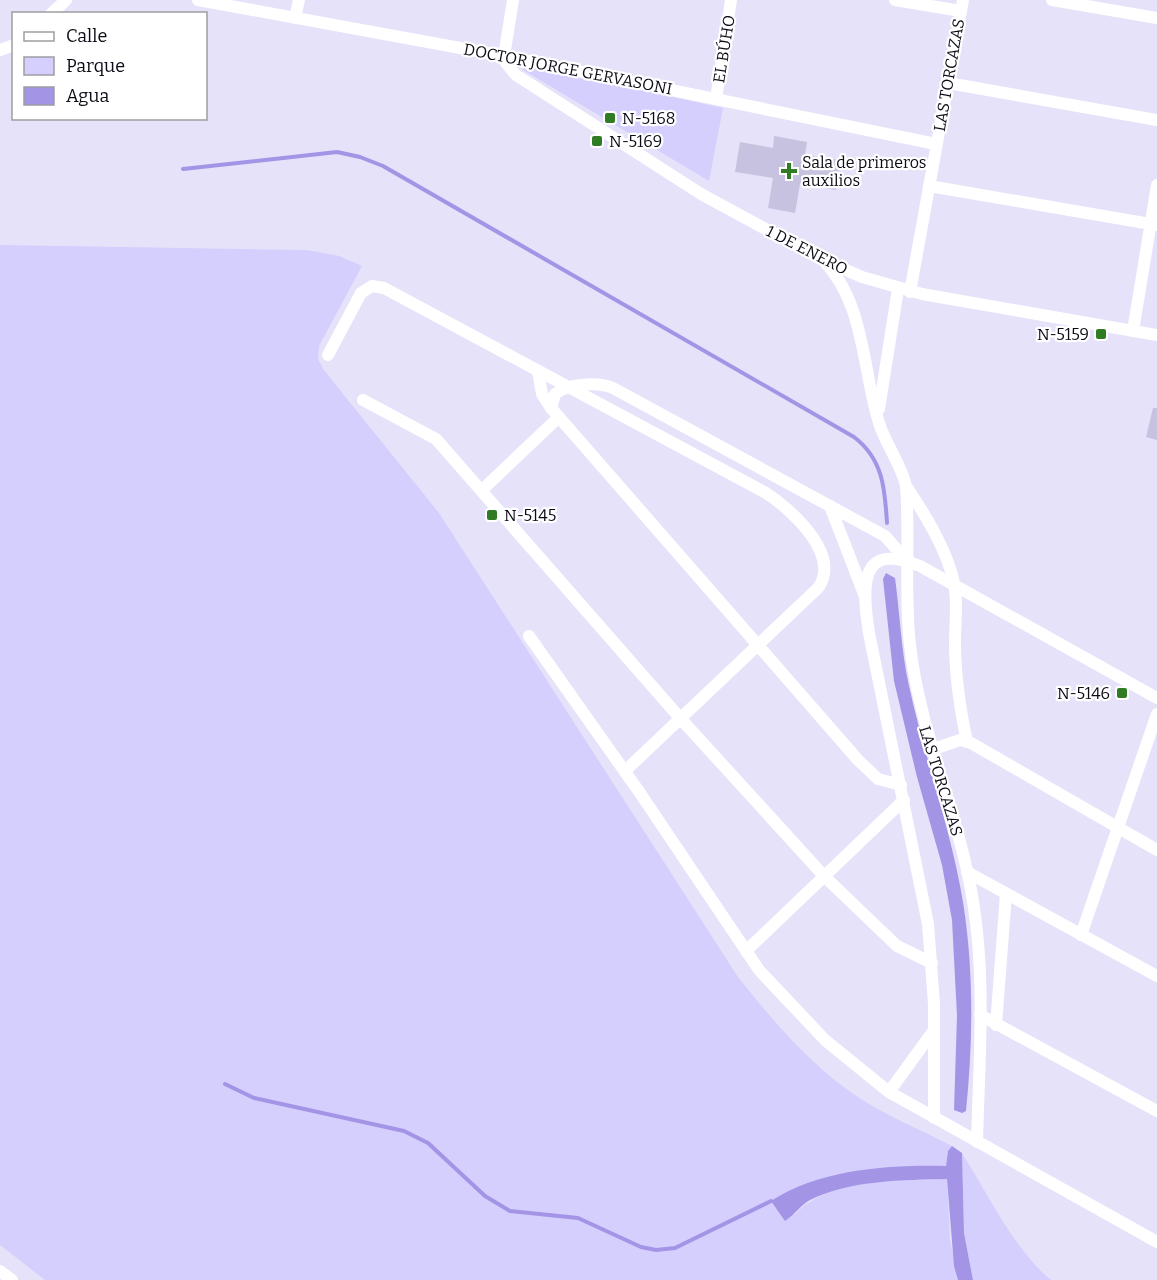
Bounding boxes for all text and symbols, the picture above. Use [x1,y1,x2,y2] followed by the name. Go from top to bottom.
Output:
[12,12,207,120] legend
[708,13,739,84] street label: EL BÚHO
[930,17,968,133] street label: LAS TORCAZAS
[66,25,107,47] text: Calle
[462,39,674,99] street label: DOCTOR JORGE GERVASONI
[66,55,125,77] text: Parque
[66,85,110,107] text: Agua
[622,109,675,128] place label: N-5168
[603,111,617,125] marker: N-5168
[609,132,662,151] place label: N-5169
[590,134,604,148] marker: N-5169
[802,153,927,190] place label: Sala de primeros auxilios
[780,162,798,180] marker: Sala de primeros auxilios
[763,221,851,279] street label: 1 DE ENERO
[1037,325,1089,344] place label: N-5159
[1094,327,1108,341] marker: N-5159
[504,506,556,525] place label: N-5145
[485,508,499,522] marker: N-5145
[1057,684,1110,703] place label: N-5146
[1115,686,1129,700] marker: N-5146
[915,724,967,838] street label: LAS TORCAZAS

